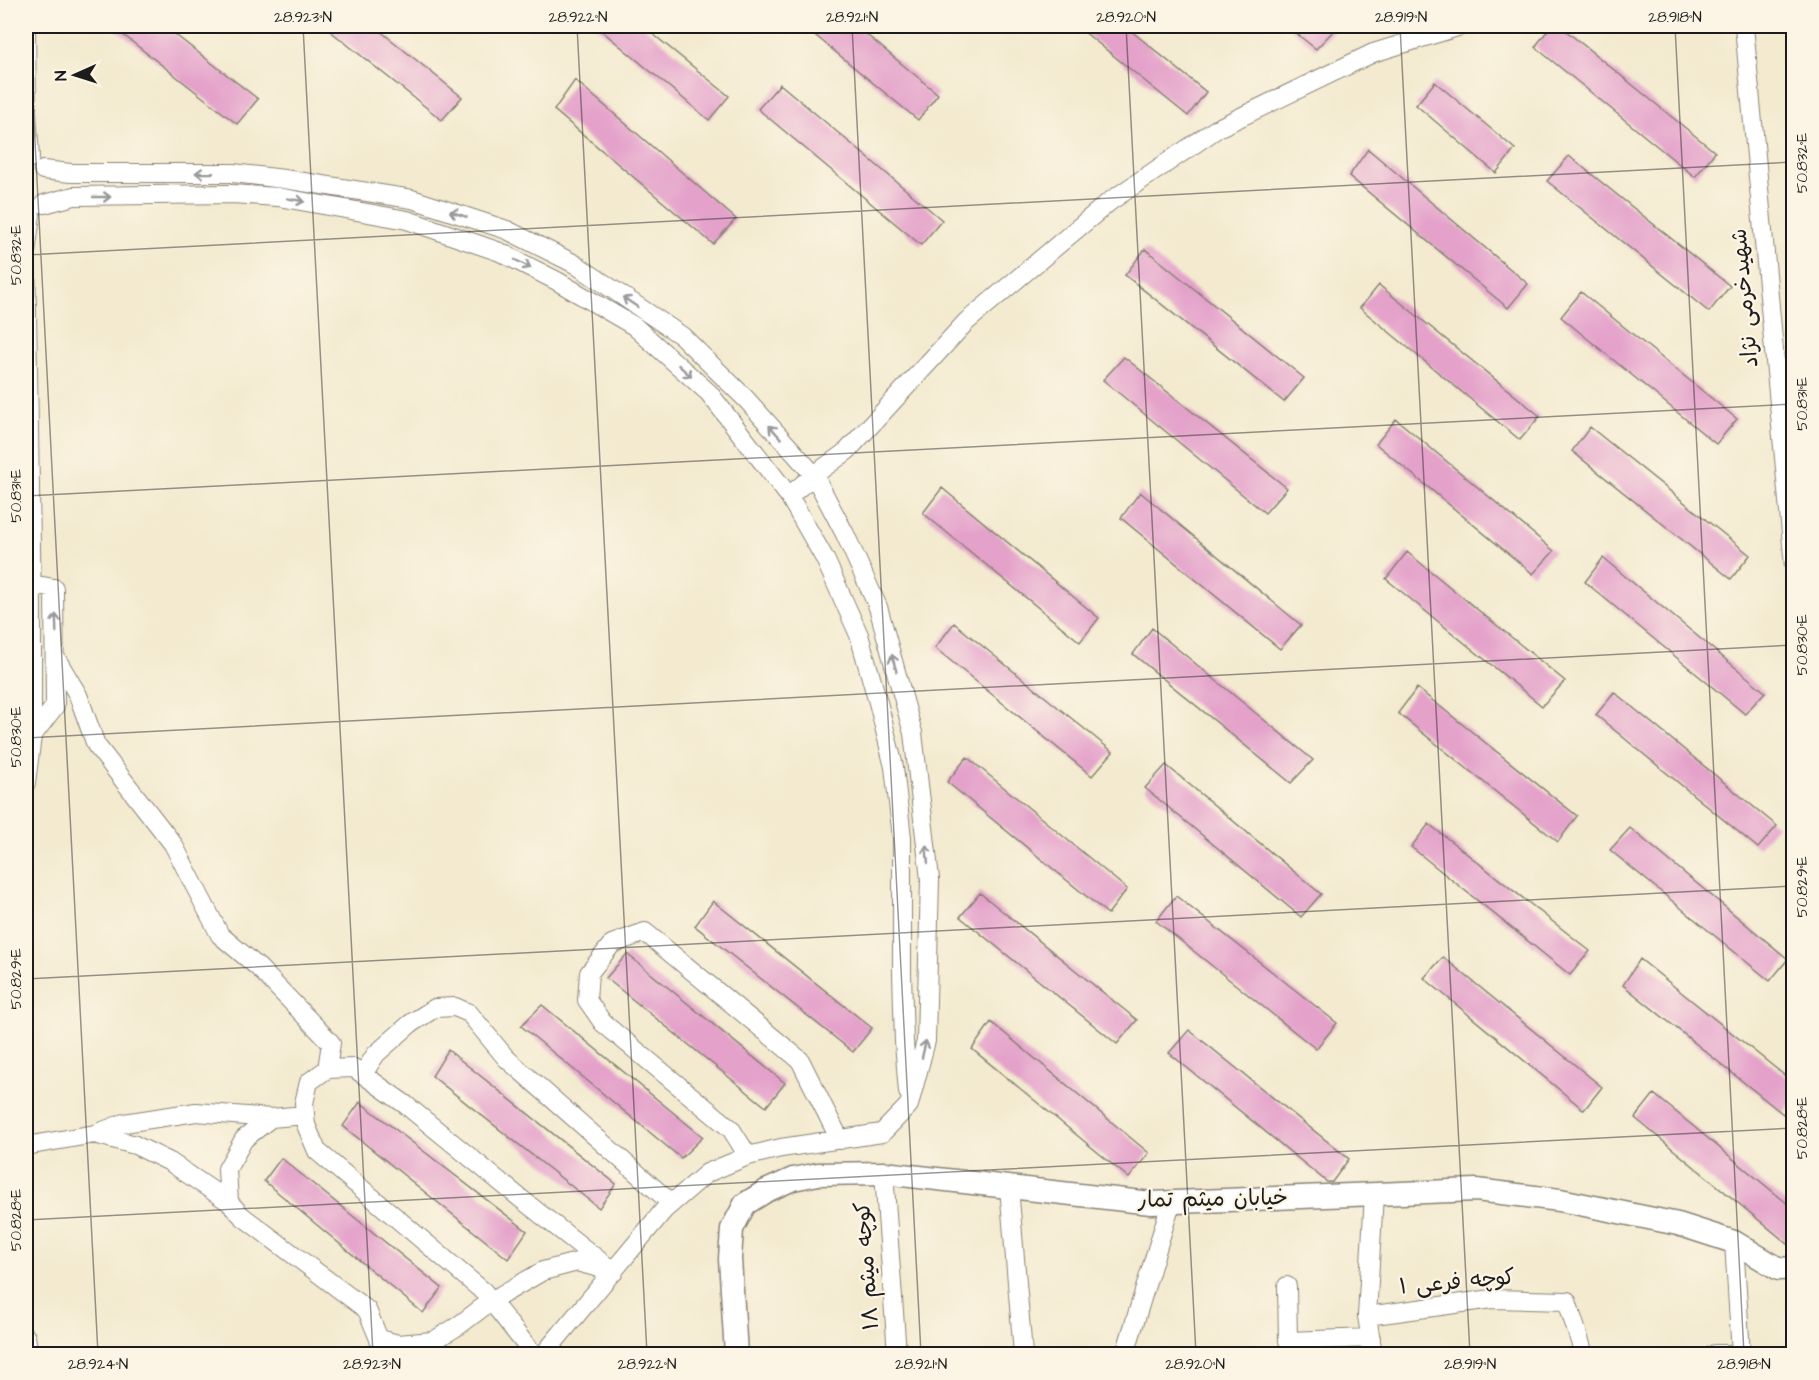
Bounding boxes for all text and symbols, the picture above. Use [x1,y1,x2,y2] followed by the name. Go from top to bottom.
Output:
[274,7,332,28] text: 28.923°N
[549,7,607,28] text: 28.922°N
[826,7,878,28] text: 28.921°N
[1096,7,1156,28] text: 28.920°N
[1375,7,1427,28] text: 28.919°N
[1648,7,1702,28] text: 28.918°N
[45,45,105,105] north arrow
[50,70,72,81] text: N
[1792,133,1813,193] text: 50.832°E
[195,167,215,179] one-way arrow
[91,191,111,203] one-way arrow
[286,195,306,206] one-way arrow
[449,207,468,218] one-way arrow
[6,225,27,285] text: 50.832°E
[1723,227,1767,369] street label: شهیدخرمی نژاد
[514,259,532,270] one-way arrow
[623,296,639,308] one-way arrow
[677,364,692,378] one-way arrow
[1792,377,1813,431] text: 50.831°E
[768,424,782,439] one-way arrow
[6,469,27,523] text: 50.831°E
[50,613,62,633] one-way arrow
[1792,614,1813,676] text: 50.830°E
[888,654,899,673] one-way arrow
[6,706,27,768] text: 50.830°E
[921,845,932,865] one-way arrow
[1792,856,1813,918] text: 50.829°E
[6,948,27,1010] text: 50.829°E
[919,1040,930,1059] one-way arrow
[1792,1097,1813,1159] text: 50.828°E
[1137,1182,1288,1216] street label: خیابان میثم تمار
[6,1189,27,1251] text: 50.828°E
[847,1201,887,1331] street label: کوچه میثم ۱۸
[1398,1262,1516,1302] street label: کوچه فرعی ۱
[68,1354,128,1375] text: 28.924°N
[343,1354,401,1375] text: 28.923°N
[618,1354,676,1375] text: 28.922°N
[895,1354,947,1375] text: 28.921°N
[1165,1354,1225,1375] text: 28.920°N
[1444,1354,1496,1375] text: 28.919°N
[1717,1354,1771,1375] text: 28.918°N

